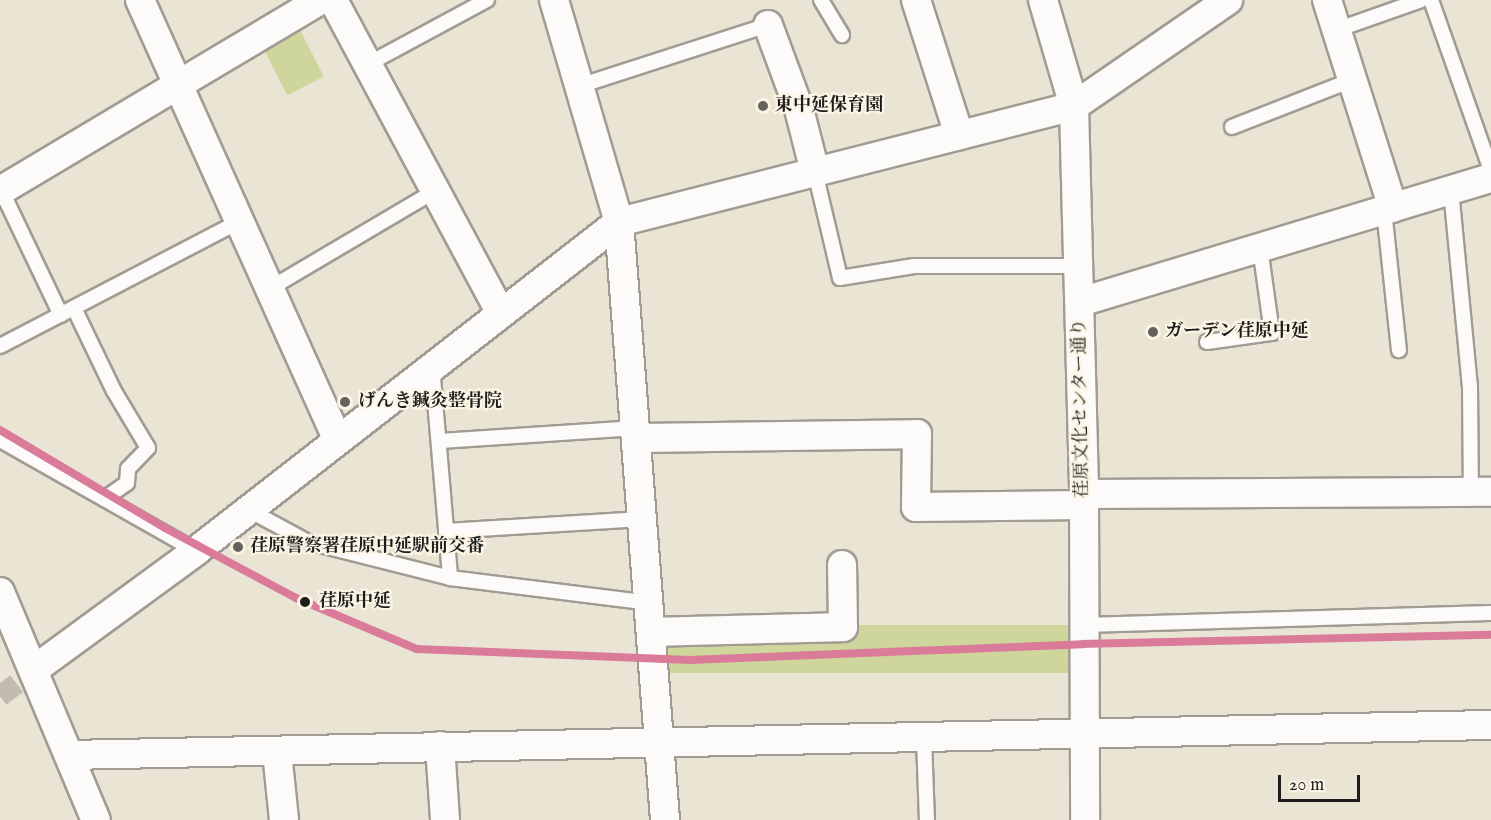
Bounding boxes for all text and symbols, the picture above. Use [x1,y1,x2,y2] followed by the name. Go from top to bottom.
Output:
[775,95,883,117] place label: 東中延保育園
[756,99,770,113] marker: 東中延保育園
[1070,318,1094,498] street label: 荏原文化センター通り
[1165,321,1309,343] place label: ガーデン荏原中延
[1146,325,1160,339] marker: ガーデン荏原中延
[358,391,502,413] place label: げんき鍼灸整骨院
[336,393,354,411] marker: げんき鍼灸整骨院
[250,536,484,558] place label: 荏原警察署荏原中延駅前交番
[231,540,245,554] marker: 荏原警察署荏原中延駅前交番
[319,591,391,613] place label: 荏原中延
[296,593,314,611] marker: 荏原中延
[1281,763,1364,801] scale bar
[1289,774,1324,797] text: 20 m

